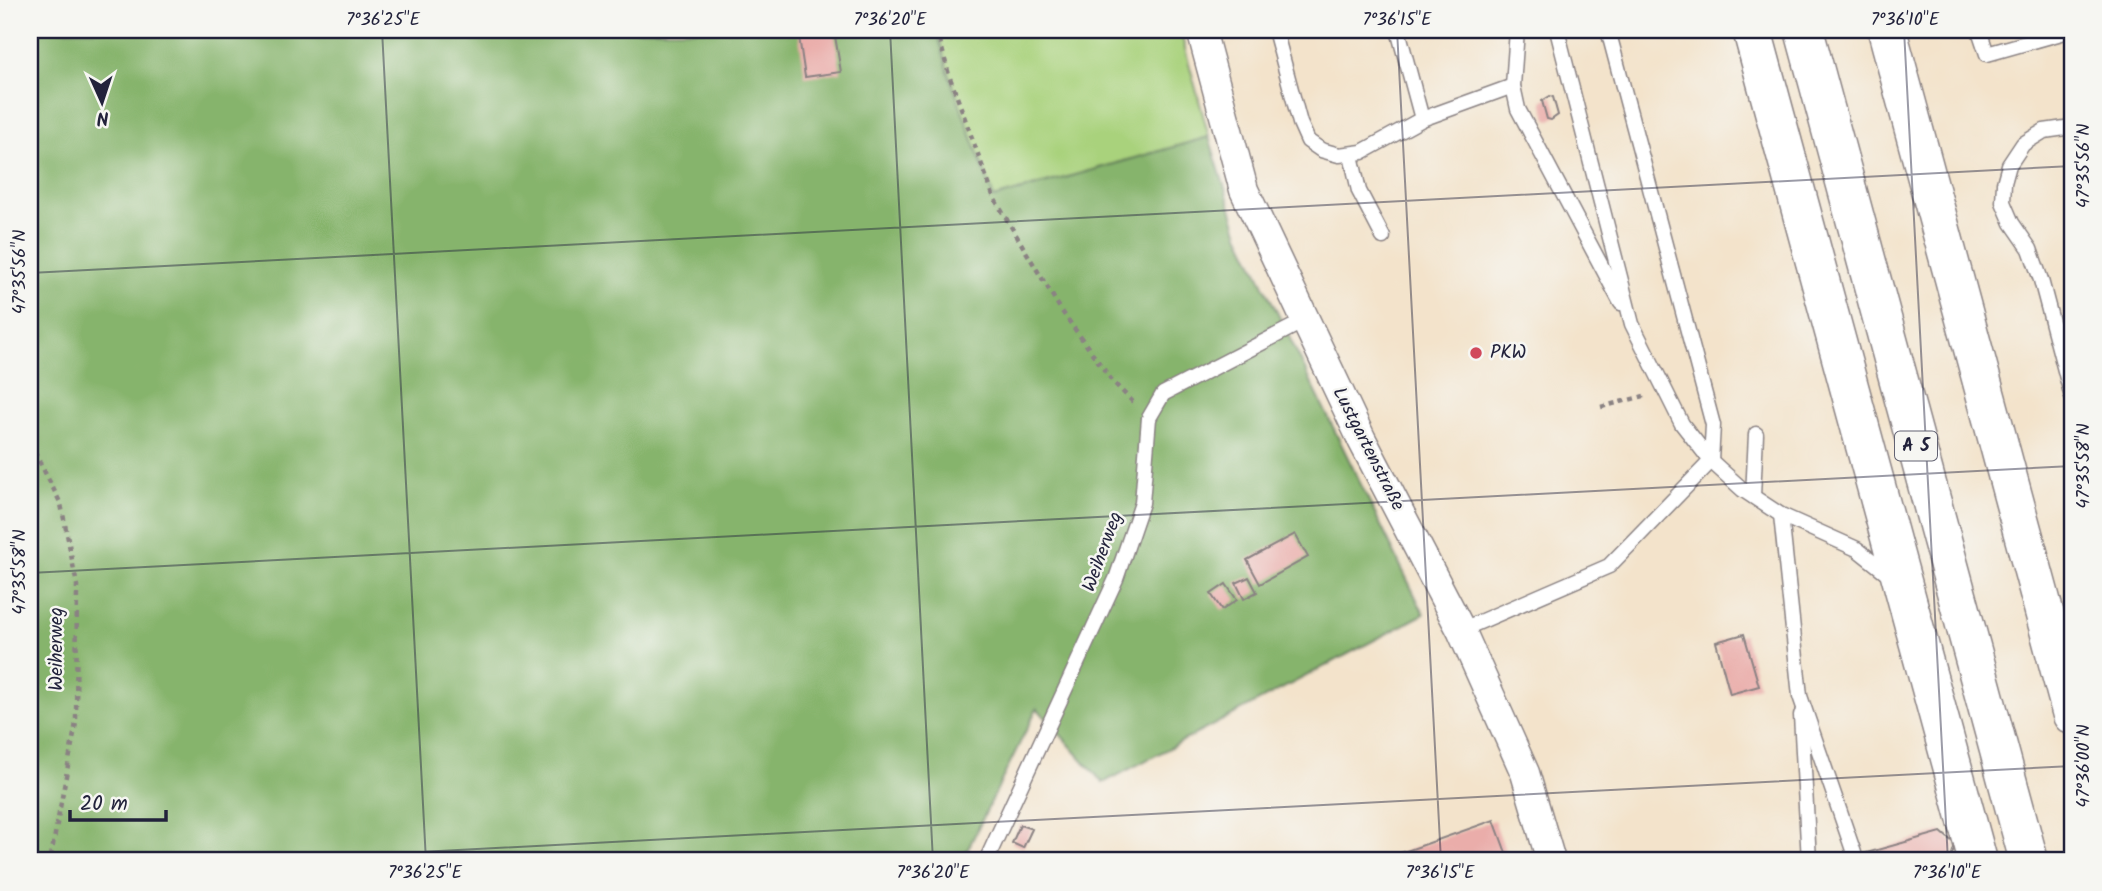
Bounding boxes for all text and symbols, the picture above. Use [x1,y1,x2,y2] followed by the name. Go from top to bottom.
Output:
[346,6,420,35] text: 7°36'25"E
[853,6,927,35] text: 7°36'20"E
[1362,6,1432,35] text: 7°36'15"E
[1871,6,1940,35] text: 7°36'10"E
[66,66,136,136] north arrow
[96,102,110,132] text: N
[2070,124,2099,208] text: 47°35'56"N
[6,230,35,314] text: 47°35'56"N
[1490,338,1526,368] place label: PKW
[1468,345,1484,361] marker: PKW
[1324,382,1412,517] street label: Lustgartenstraße
[2070,423,2099,509] text: 47°35'58"N
[1895,432,1937,461] road number: A 5
[1075,508,1131,596] street label: Weiherweg
[6,529,35,615] text: 47°35'58"N
[42,607,72,691] street label: Weiherweg
[2070,724,2099,808] text: 47°36'00"N
[70,779,166,823] scale bar
[80,788,128,821] text: 20 m
[388,859,462,888] text: 7°36'25"E
[896,859,970,888] text: 7°36'20"E
[1405,859,1475,888] text: 7°36'15"E
[1913,859,1982,888] text: 7°36'10"E

